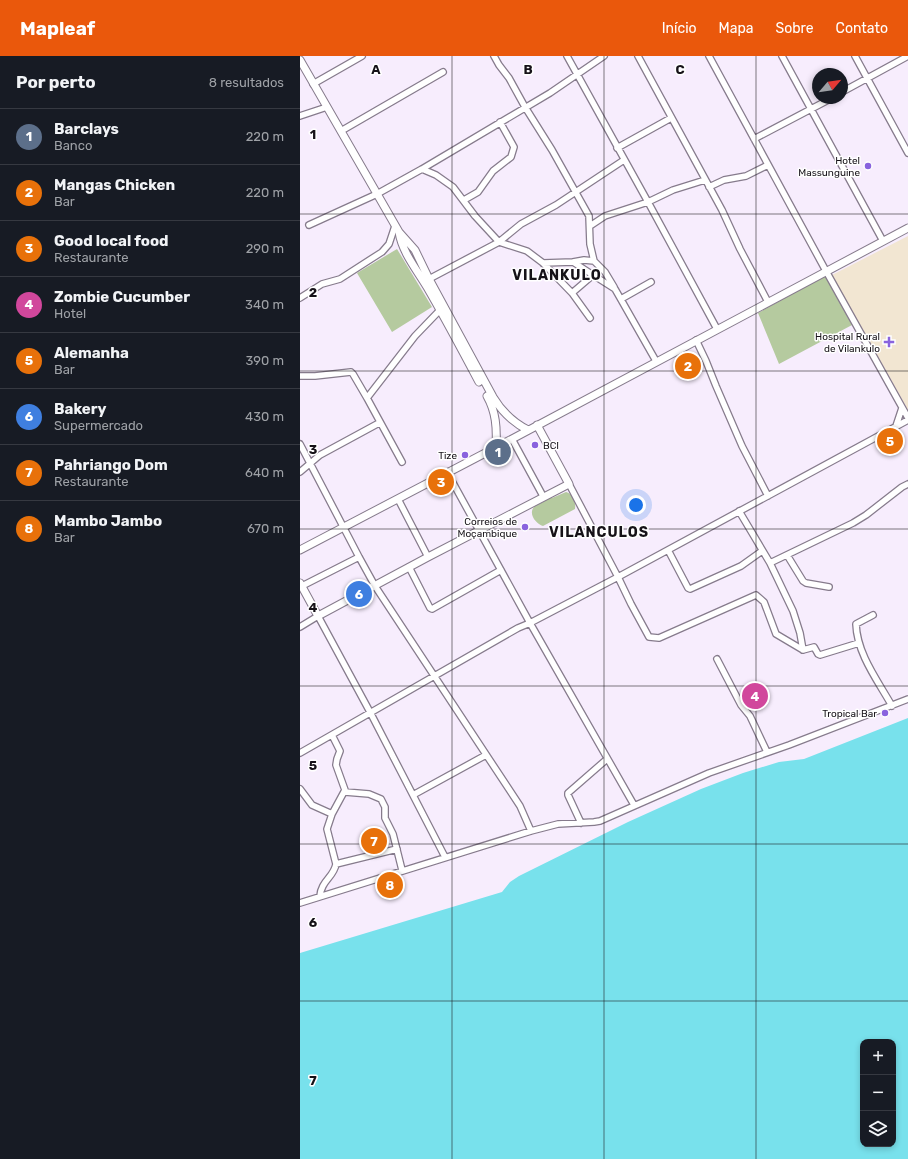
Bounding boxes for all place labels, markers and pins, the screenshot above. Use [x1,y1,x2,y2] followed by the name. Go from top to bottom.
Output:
[798,155,860,179] place label: Hotel Massunguine
[863,161,873,171] marker: Hotel Massunguine
[815,331,880,355] place label: Hospital Rural de Vilankulo
[883,336,895,348] marker: Hospital Rural de Vilankulo
[675,351,701,381] pin: 2
[877,426,903,456] pin: 5
[485,437,511,467] pin: 1
[530,440,540,450] marker: BCI
[543,440,559,452] place label: BCI
[438,450,457,462] place label: Tize
[460,450,470,460] marker: Tize
[428,467,454,497] pin: 3
[457,516,517,540] place label: Correios de Moçambique
[520,522,530,532] marker: Correios de Moçambique
[346,579,372,609] pin: 6
[742,681,768,711] pin: 4
[822,708,877,720] place label: Tropical Bar
[880,708,890,718] marker: Tropical Bar
[361,826,387,856] pin: 7
[377,870,403,900] pin: 8

